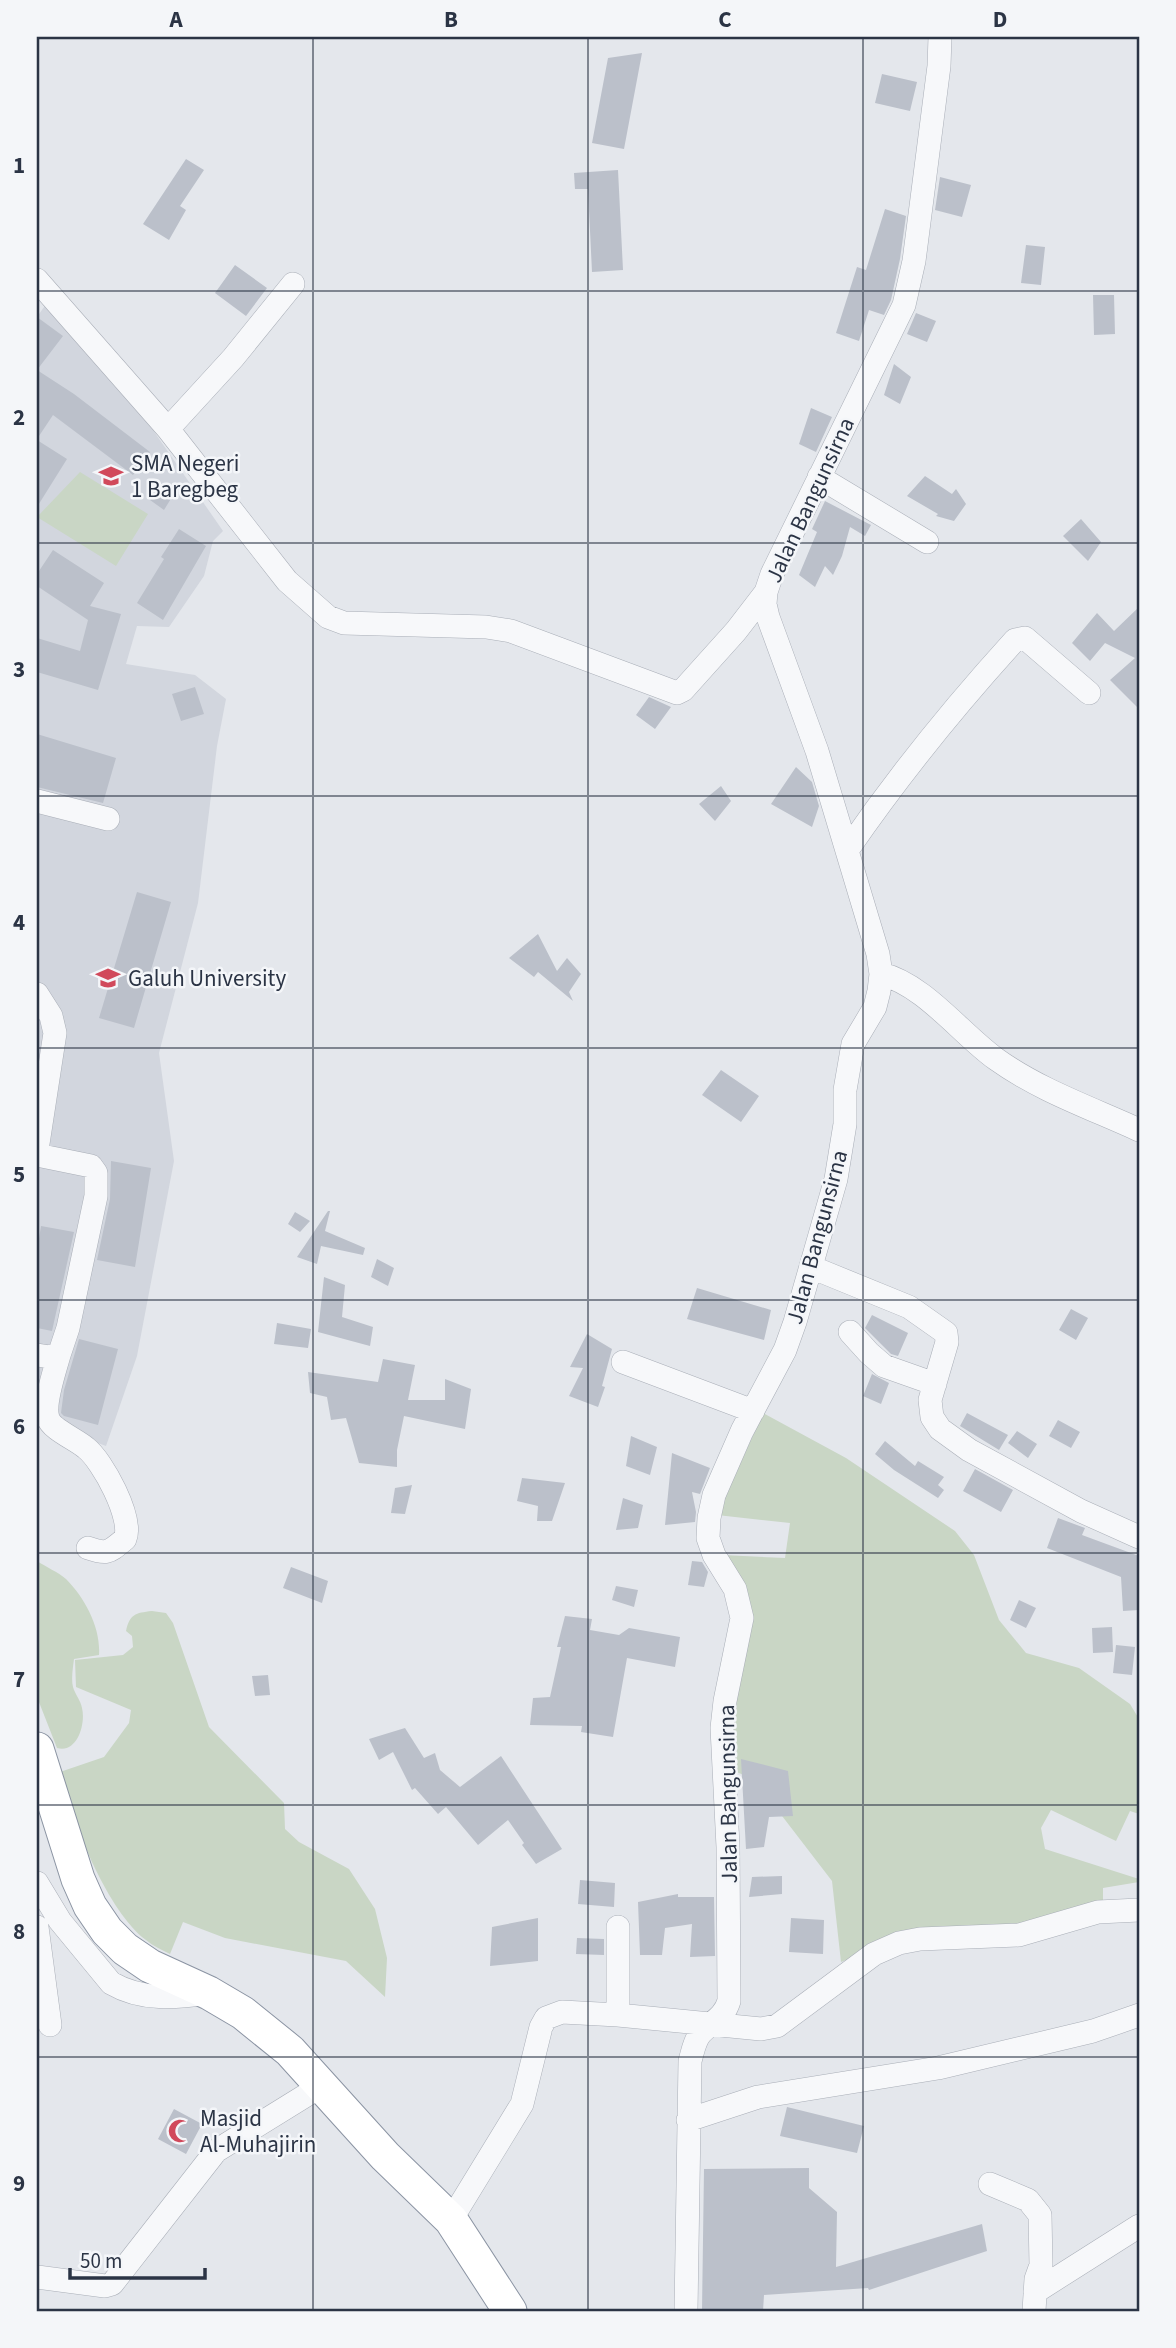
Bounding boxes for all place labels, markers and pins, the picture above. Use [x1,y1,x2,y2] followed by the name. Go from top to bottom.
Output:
[131,447,239,506] place label: SMA Negeri 1 Baregbeg
[97,462,125,490] school or university icon: SMA Negeri 1 Baregbeg
[128,962,286,995] place label: Galuh University
[94,964,122,992] school or university icon: Galuh University
[200,2102,316,2161] place label: Masjid Al-Muhajirin
[166,2117,194,2145] mosque icon: Masjid Al-Muhajirin

